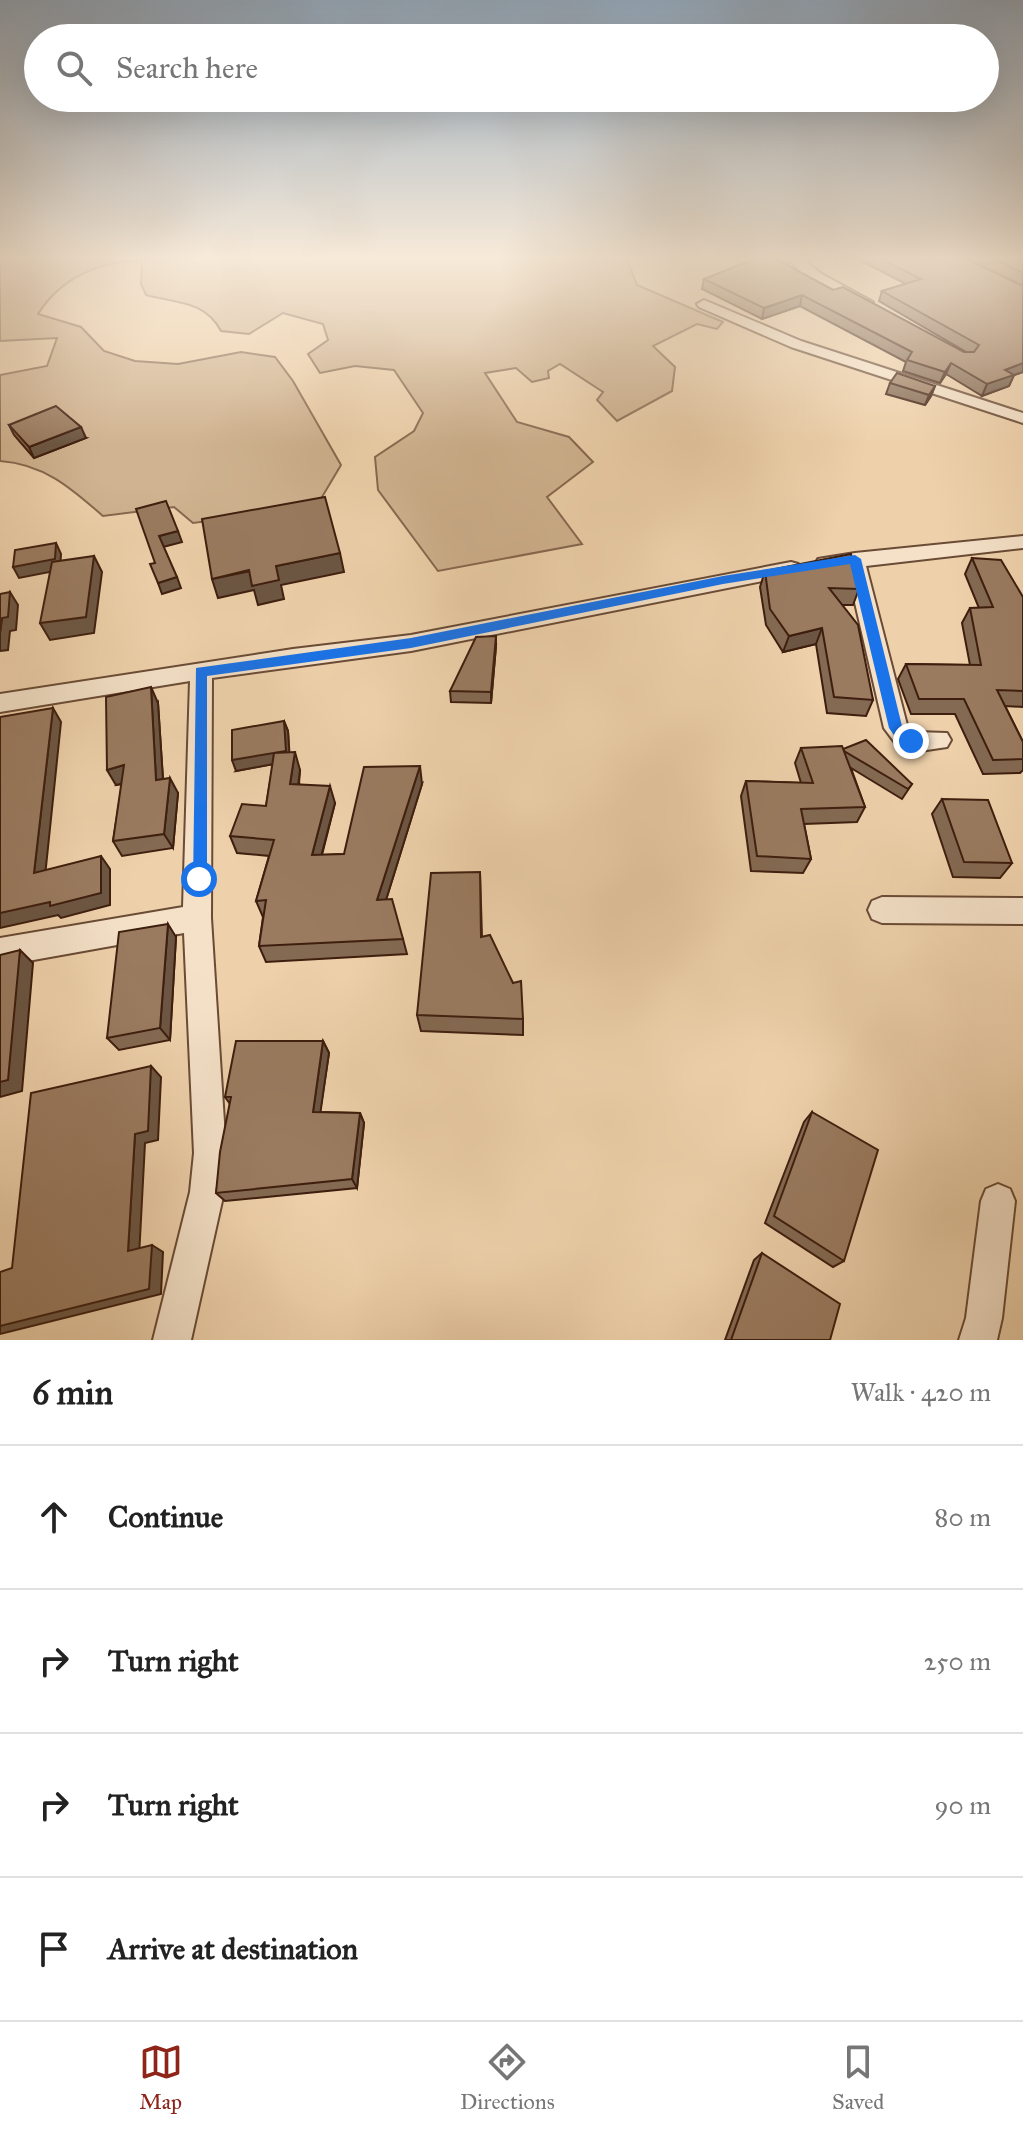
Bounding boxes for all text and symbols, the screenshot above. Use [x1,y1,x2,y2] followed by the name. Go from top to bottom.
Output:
[24,24,999,112] search box
[52,46,96,90] icon: search
[116,50,258,86] text: Search here
[893,723,929,759] route end
[181,861,217,897] route start
[32,1372,113,1413] text: 6 min
[851,1376,991,1408] text: Walk · 420 m
[32,1495,76,1539] icon: ahead
[108,1499,223,1535] text: Continue
[935,1501,991,1533] text: 80 m
[32,1639,76,1683] icon: right
[108,1643,239,1679] text: Turn right
[924,1645,991,1677] text: 250 m
[32,1783,76,1827] icon: right
[108,1787,239,1823] text: Turn right
[934,1789,991,1821] text: 90 m
[32,1927,76,1971] icon: arrive
[108,1931,358,1967] text: Arrive at destination
[139,2040,183,2115] tab: Map
[460,2040,555,2115] tab: Directions
[832,2040,884,2115] tab: Saved

